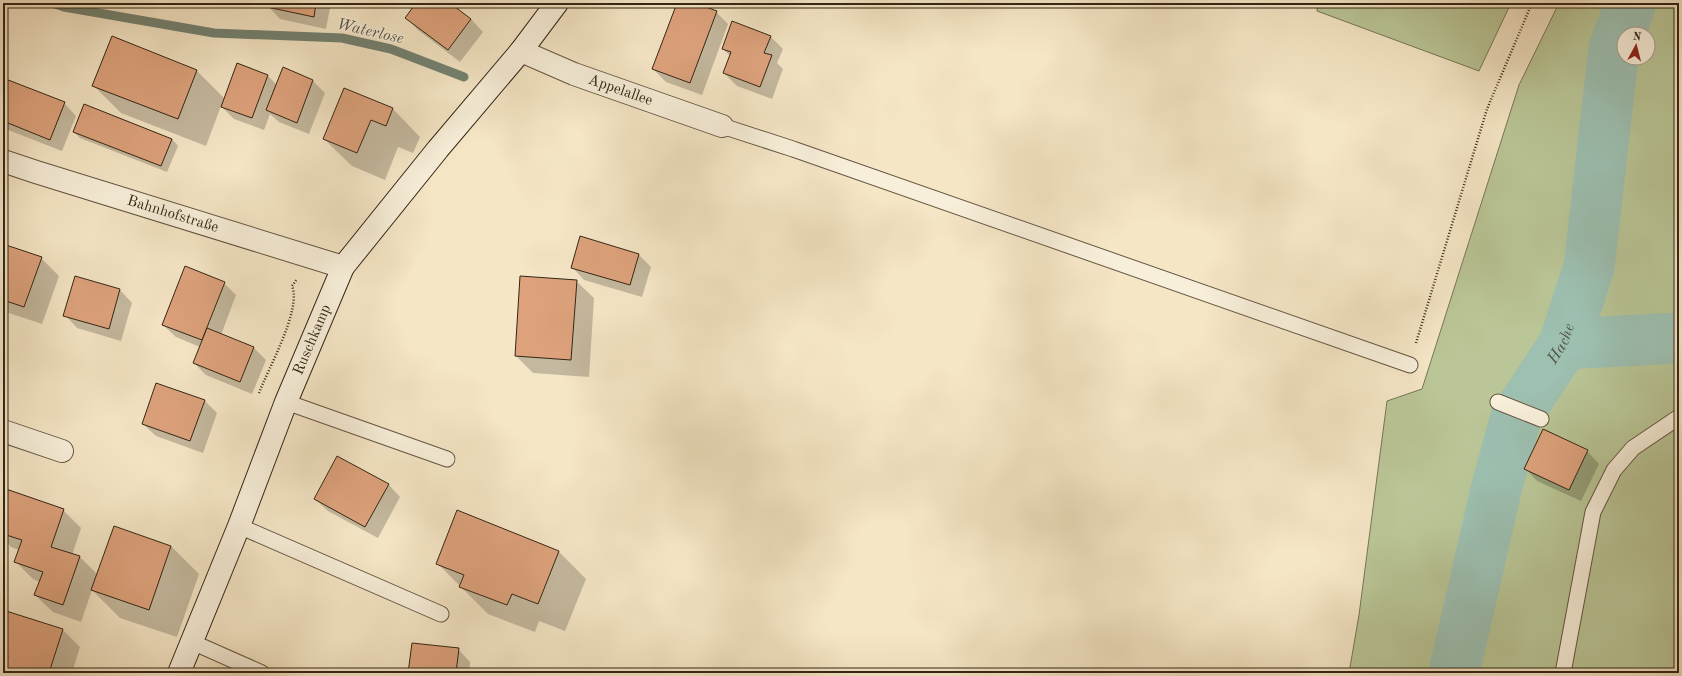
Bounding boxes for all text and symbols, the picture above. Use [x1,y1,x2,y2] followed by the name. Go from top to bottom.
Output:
[335,17,406,48] water label: Waterlose
[1616,26,1656,66] north arrow
[1632,32,1642,44] text: N
[586,72,655,109] street label: Appelallee
[125,193,220,236] street label: Bahnhofstraße
[291,302,334,377] street label: Ruschkamp
[1545,321,1578,368] water label: Hache

